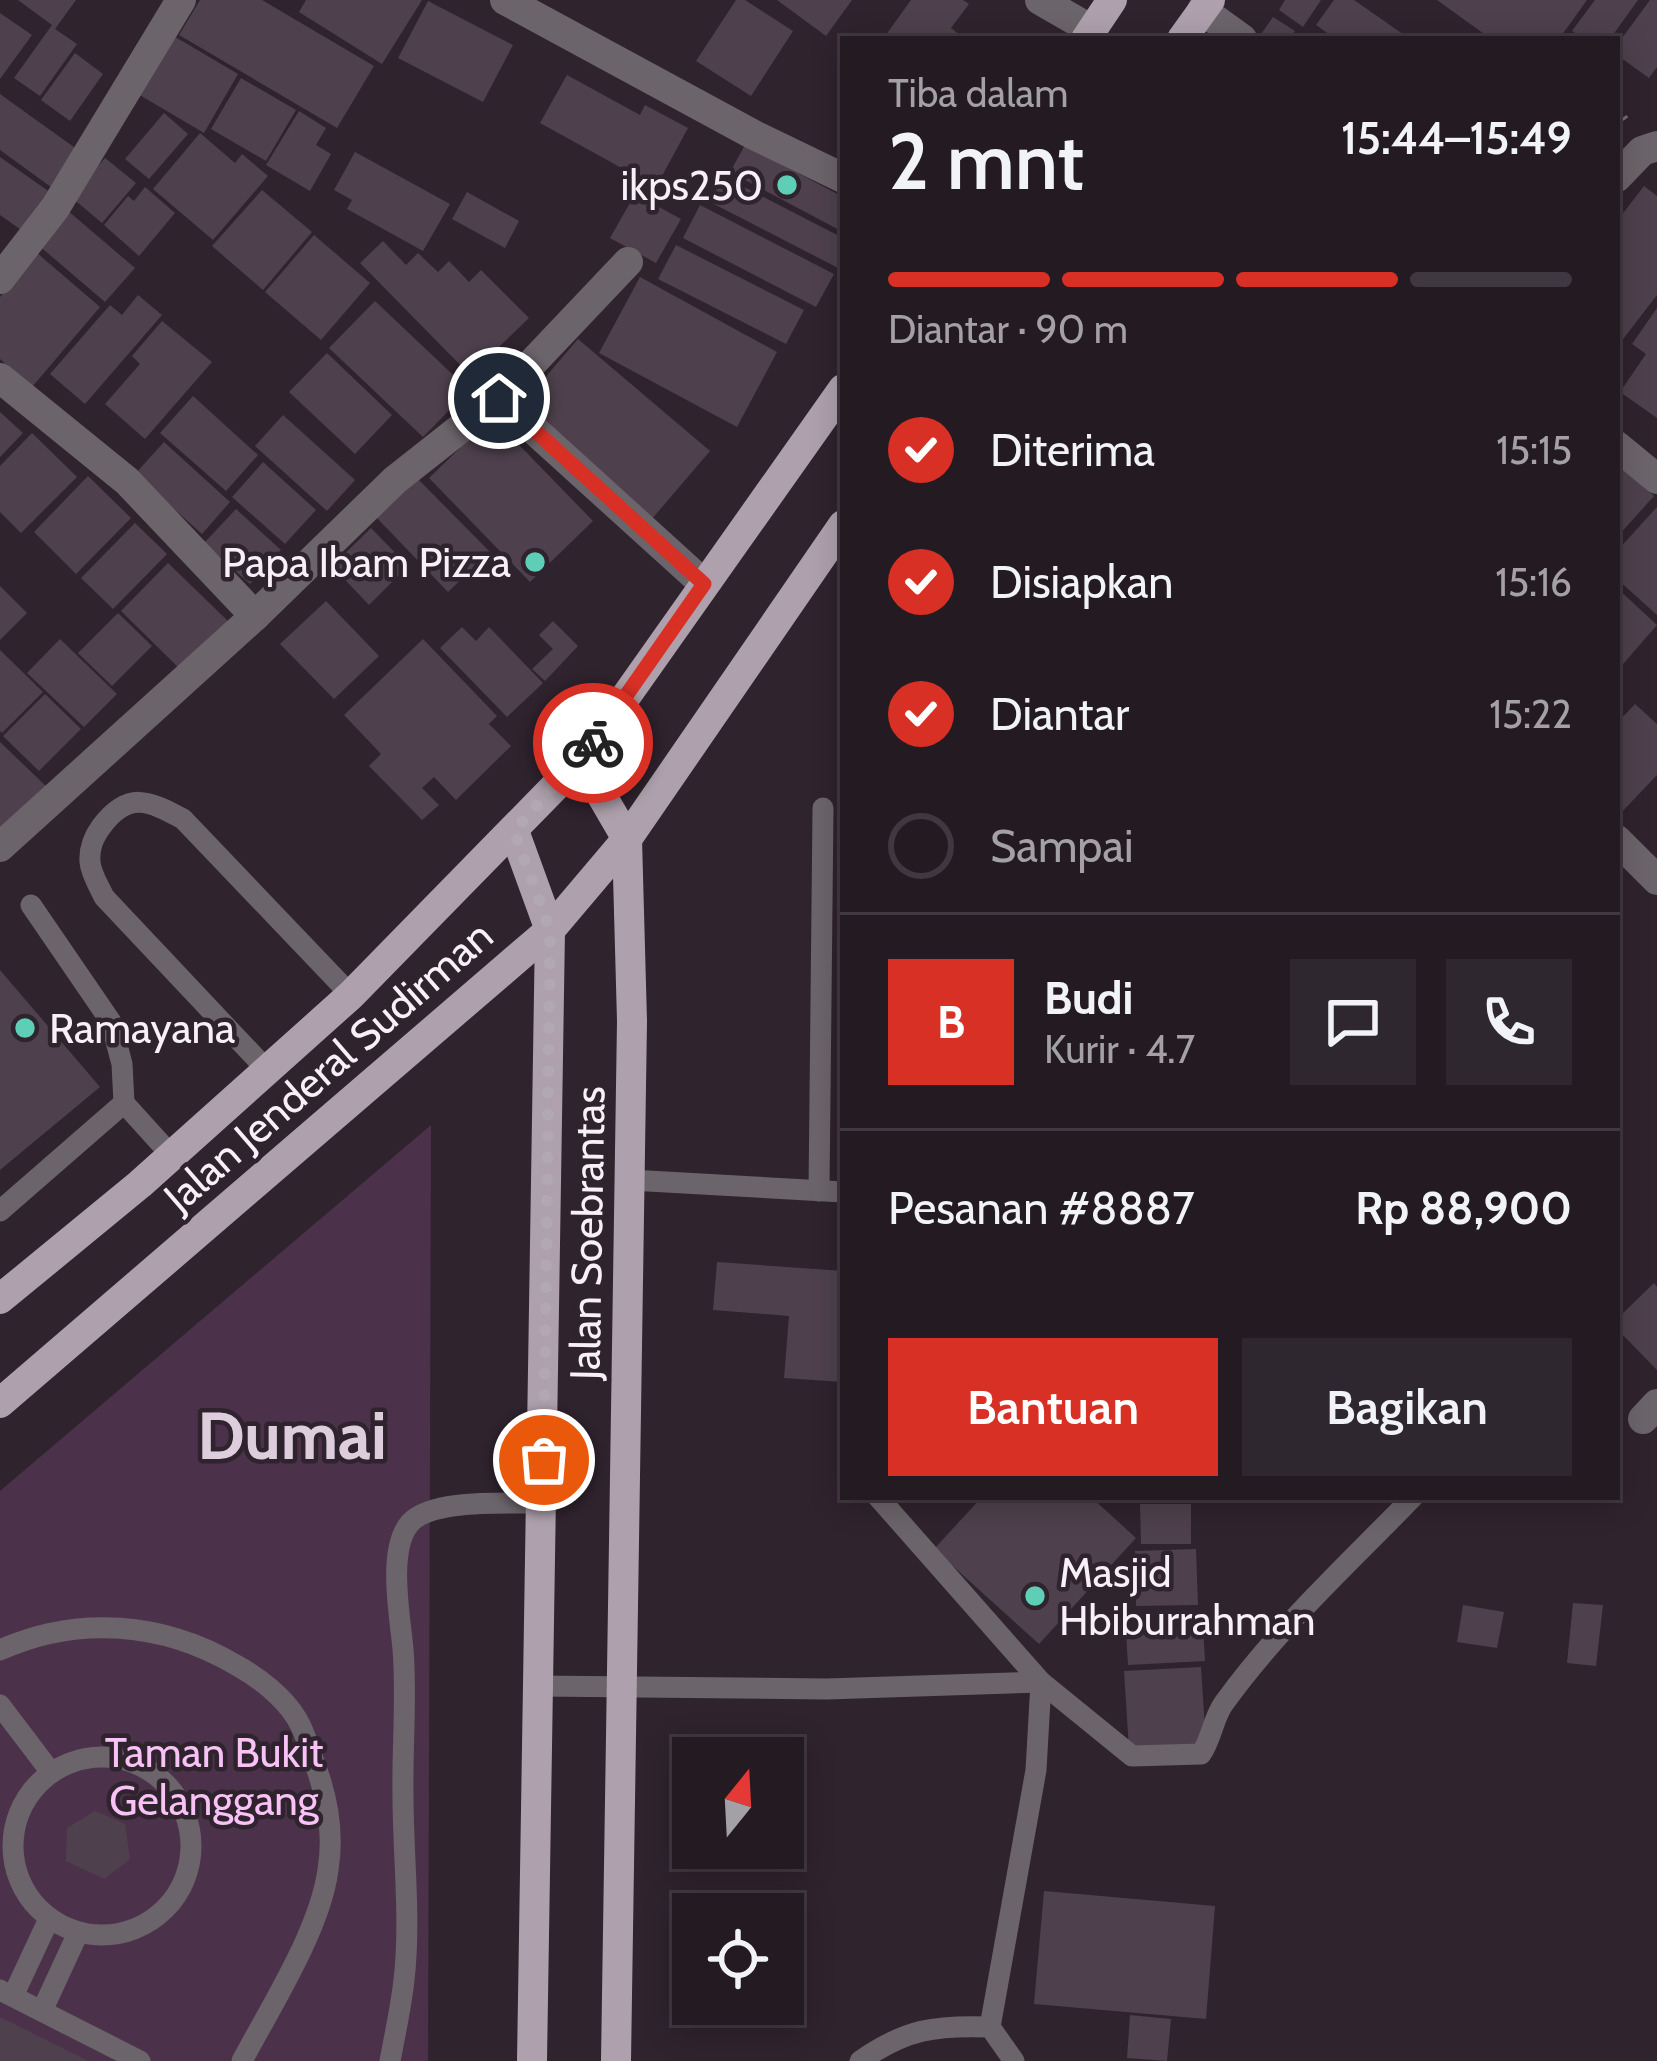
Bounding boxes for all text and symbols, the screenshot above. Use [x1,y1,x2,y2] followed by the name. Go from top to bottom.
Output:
[888,69,1068,117] text: Tiba dalam
[1341,111,1572,165] text: 15:44–15:49
[888,114,1084,209] text: 2 mnt
[620,159,763,211] place label: ikps250
[774,172,800,198] marker: ikps250
[888,305,1128,353] text: Diantar · 90 m
[448,347,550,449] pin
[466,365,532,431] icon: home
[888,417,954,483] icon: check
[990,423,1155,477] text: Diterima
[1496,426,1572,474] text: 15:15
[222,536,511,588] place label: Papa Ibam Pizza
[522,549,548,575] marker: Papa Ibam Pizza
[888,549,954,615] icon: check
[990,555,1173,609] text: Disiapkan
[1495,558,1572,606] text: 15:16
[888,681,954,747] icon: check
[533,683,653,803] courier
[990,687,1129,741] text: Diantar
[1489,690,1572,738] text: 15:22
[560,710,626,776] icon: bike
[990,819,1134,873] text: Sampai
[152,909,503,1223] street label: Jalan Jenderal Sudirman
[1290,959,1416,1085] button: chat
[1446,959,1572,1085] button: phone
[1044,971,1133,1025] text: Budi
[937,995,965,1049] text: B
[49,1002,235,1054] place label: Ramayana
[12,1015,38,1041] marker: Ramayana
[1044,1025,1195,1073] text: Kurir · 4.7
[558,1086,616,1381] street label: Jalan Soebrantas
[888,1181,1195,1235] text: Pesanan #8887
[1355,1181,1572,1235] text: Rp 88,900
[888,1338,1218,1476] button: Bantuan
[1242,1338,1572,1476] button: Bagikan
[197,1395,387,1476] district label: Dumai
[493,1409,595,1511] pin
[511,1427,577,1493] icon: bag
[1059,1546,1315,1646] place label: Masjid Hbiburrahman
[1022,1583,1048,1609] marker: Masjid Hbiburrahman
[105,1726,323,1826] park label: Taman Bukit Gelanggang
[672,1737,804,1869] north arrow
[672,1737,804,2025] map controls
[672,1893,804,2025] button: locate

